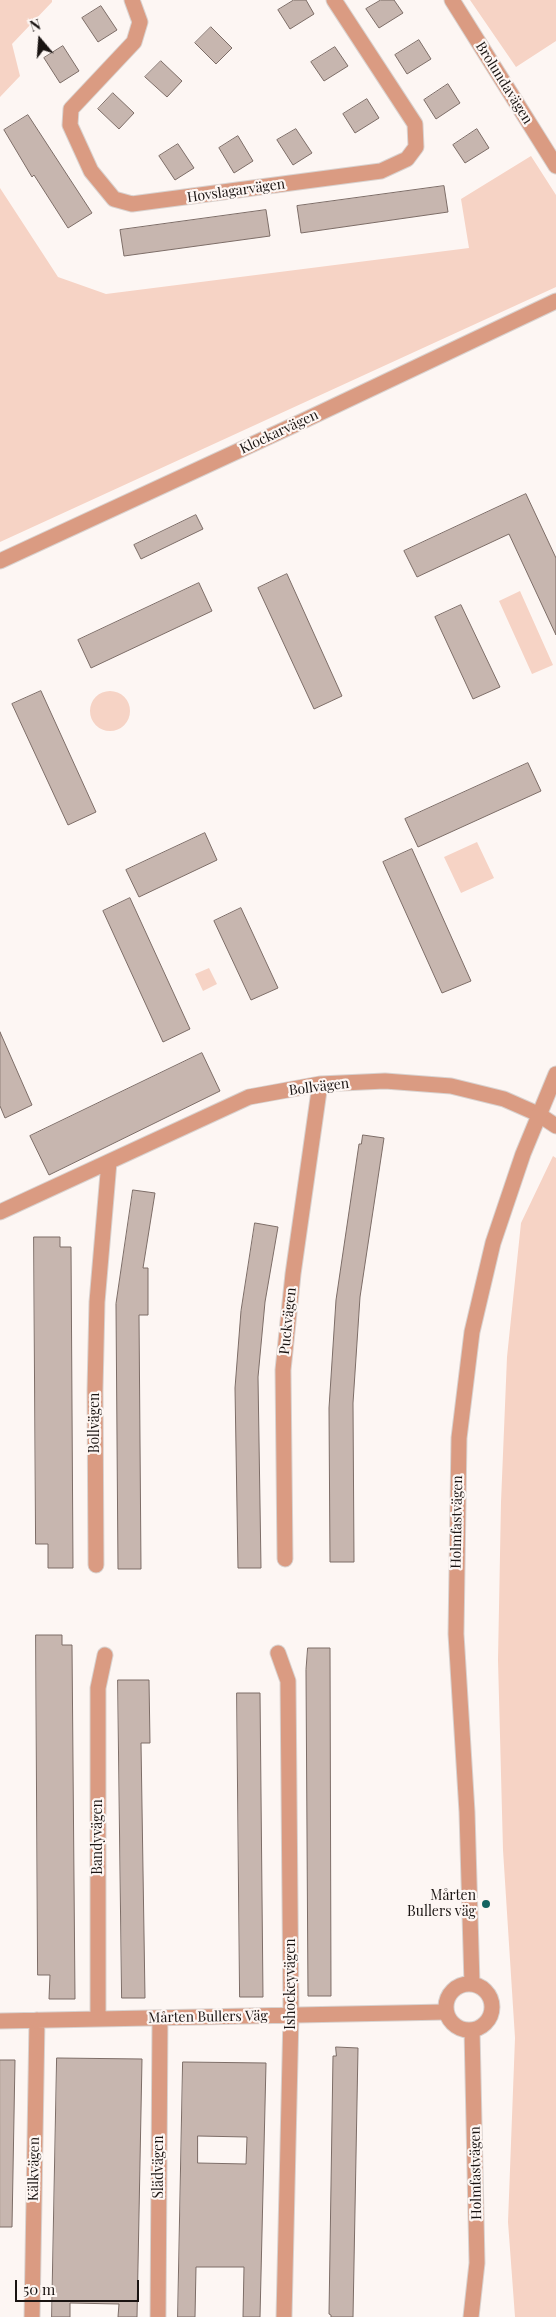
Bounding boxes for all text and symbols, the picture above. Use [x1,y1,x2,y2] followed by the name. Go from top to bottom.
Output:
[15,15,65,65] north arrow
[27,15,43,36] text: N
[472,39,536,127] street label: Brolundavägen
[186,176,286,206] street label: Hovslagarvägen
[237,406,321,458] street label: Klockarvägen
[288,1075,350,1099] street label: Bollvägen
[276,1287,300,1355] street label: Puckvägen
[87,1393,103,1453] street label: Bollvägen
[448,1475,466,1569] street label: Holmfastvägen
[90,1799,106,1875] street label: Bandyvägen
[407,1888,476,1920] place label: Mårten Bullers väg
[480,1898,492,1910] marker: Mårten Bullers väg
[283,1938,299,2030] street label: Ishockeyvägen
[148,2008,268,2026] street label: Mårten Bullers Väg
[467,2126,485,2220] street label: Holmfastvägen
[151,2135,167,2199] street label: Slädvägen
[25,2137,43,2201] street label: Kälkvägen
[18,2270,141,2302] scale bar
[23,2279,55,2299] text: 50 m

